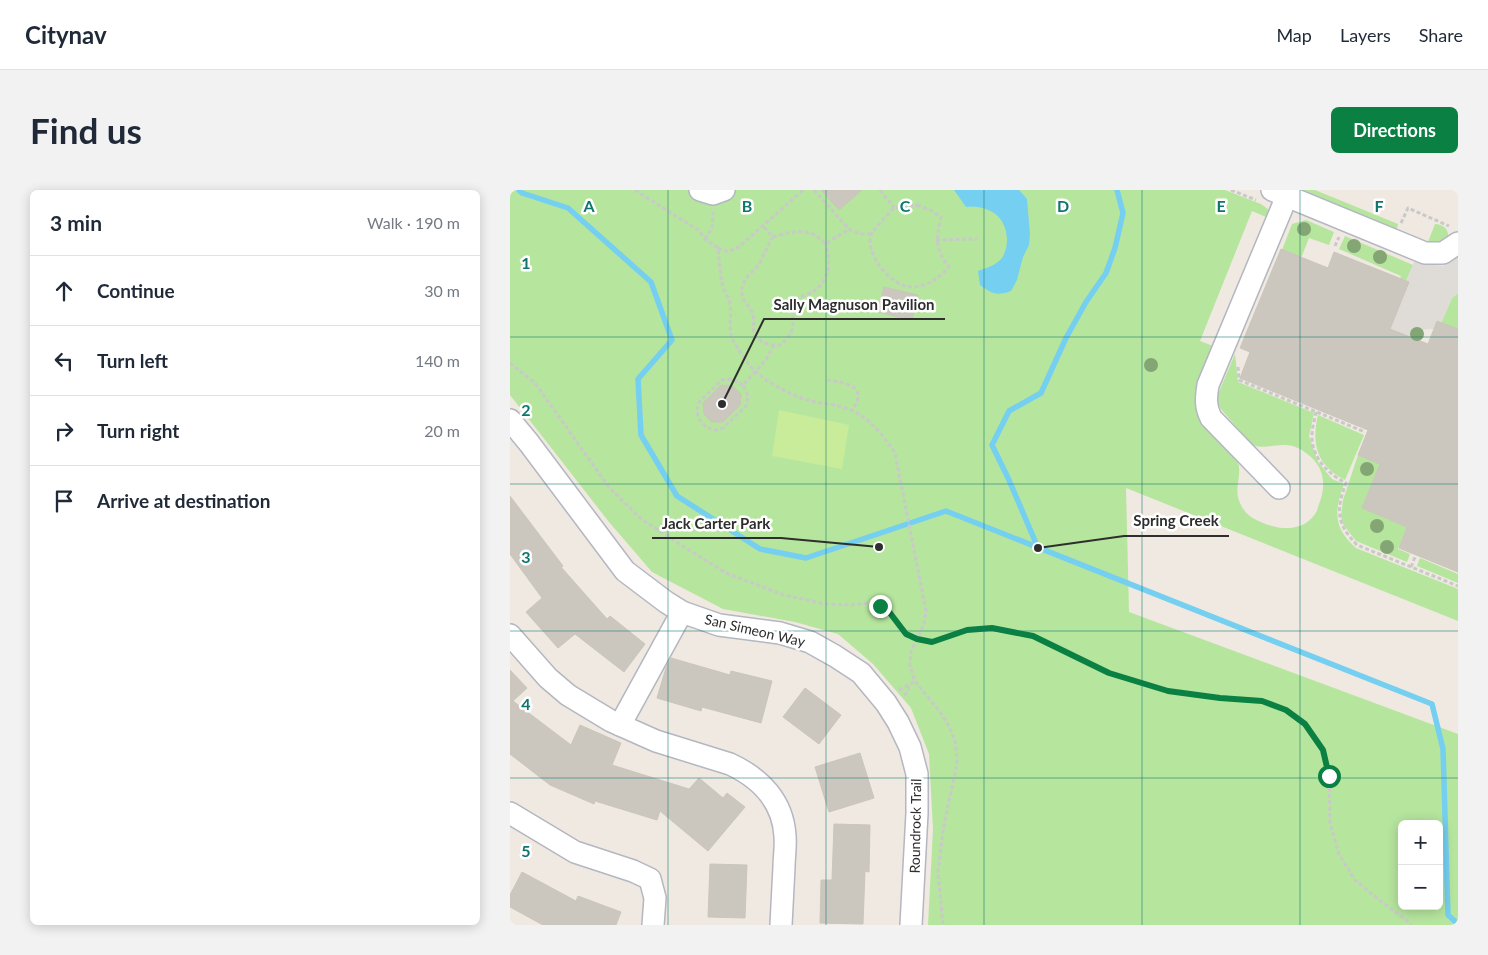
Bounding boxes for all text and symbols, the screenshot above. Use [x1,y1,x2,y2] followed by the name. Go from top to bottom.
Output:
[25,20,107,49] text: Citynav
[1276,24,1312,46] text: Map
[1340,24,1391,46] text: Layers
[1419,24,1463,46] text: Share
[1331,107,1458,153] button: Directions
[30,109,142,151] text: Find us
[582,196,595,215] text: A
[742,196,752,215] text: B
[900,196,911,215] text: C
[1057,196,1069,215] text: D
[1216,196,1226,215] text: E
[1374,196,1384,215] text: F
[50,210,102,235] text: 3 min
[367,213,460,232] text: Walk · 190 m
[521,253,531,272] text: 1
[50,277,78,305] icon: ahead
[97,279,175,302] text: Continue
[424,281,460,300] text: 30 m
[764,289,945,319] callout: Sally Magnuson Pavilion
[774,295,934,313] text: Sally Magnuson Pavilion
[50,347,78,375] icon: left
[97,349,168,372] text: Turn left
[415,351,460,370] text: 140 m
[521,400,531,419] text: 2
[50,417,78,445] icon: right
[97,419,179,442] text: Turn right
[424,421,460,440] text: 20 m
[50,487,78,515] icon: arrive
[97,489,270,512] text: Arrive at destination
[1124,506,1229,536] callout: Spring Creek
[652,508,781,538] callout: Jack Carter Park
[1133,511,1220,529] text: Spring Creek
[662,514,771,532] text: Jack Carter Park
[521,547,531,566] text: 3
[869,595,892,618] route end
[703,610,808,650] street label: San Simeon Way
[521,694,531,713] text: 4
[1318,765,1341,788] route start
[906,778,924,874] street label: Roundrock Trail
[1398,820,1443,910] map controls
[1398,820,1443,865] button: +
[521,841,531,860] text: 5
[1398,865,1443,910] button: −

